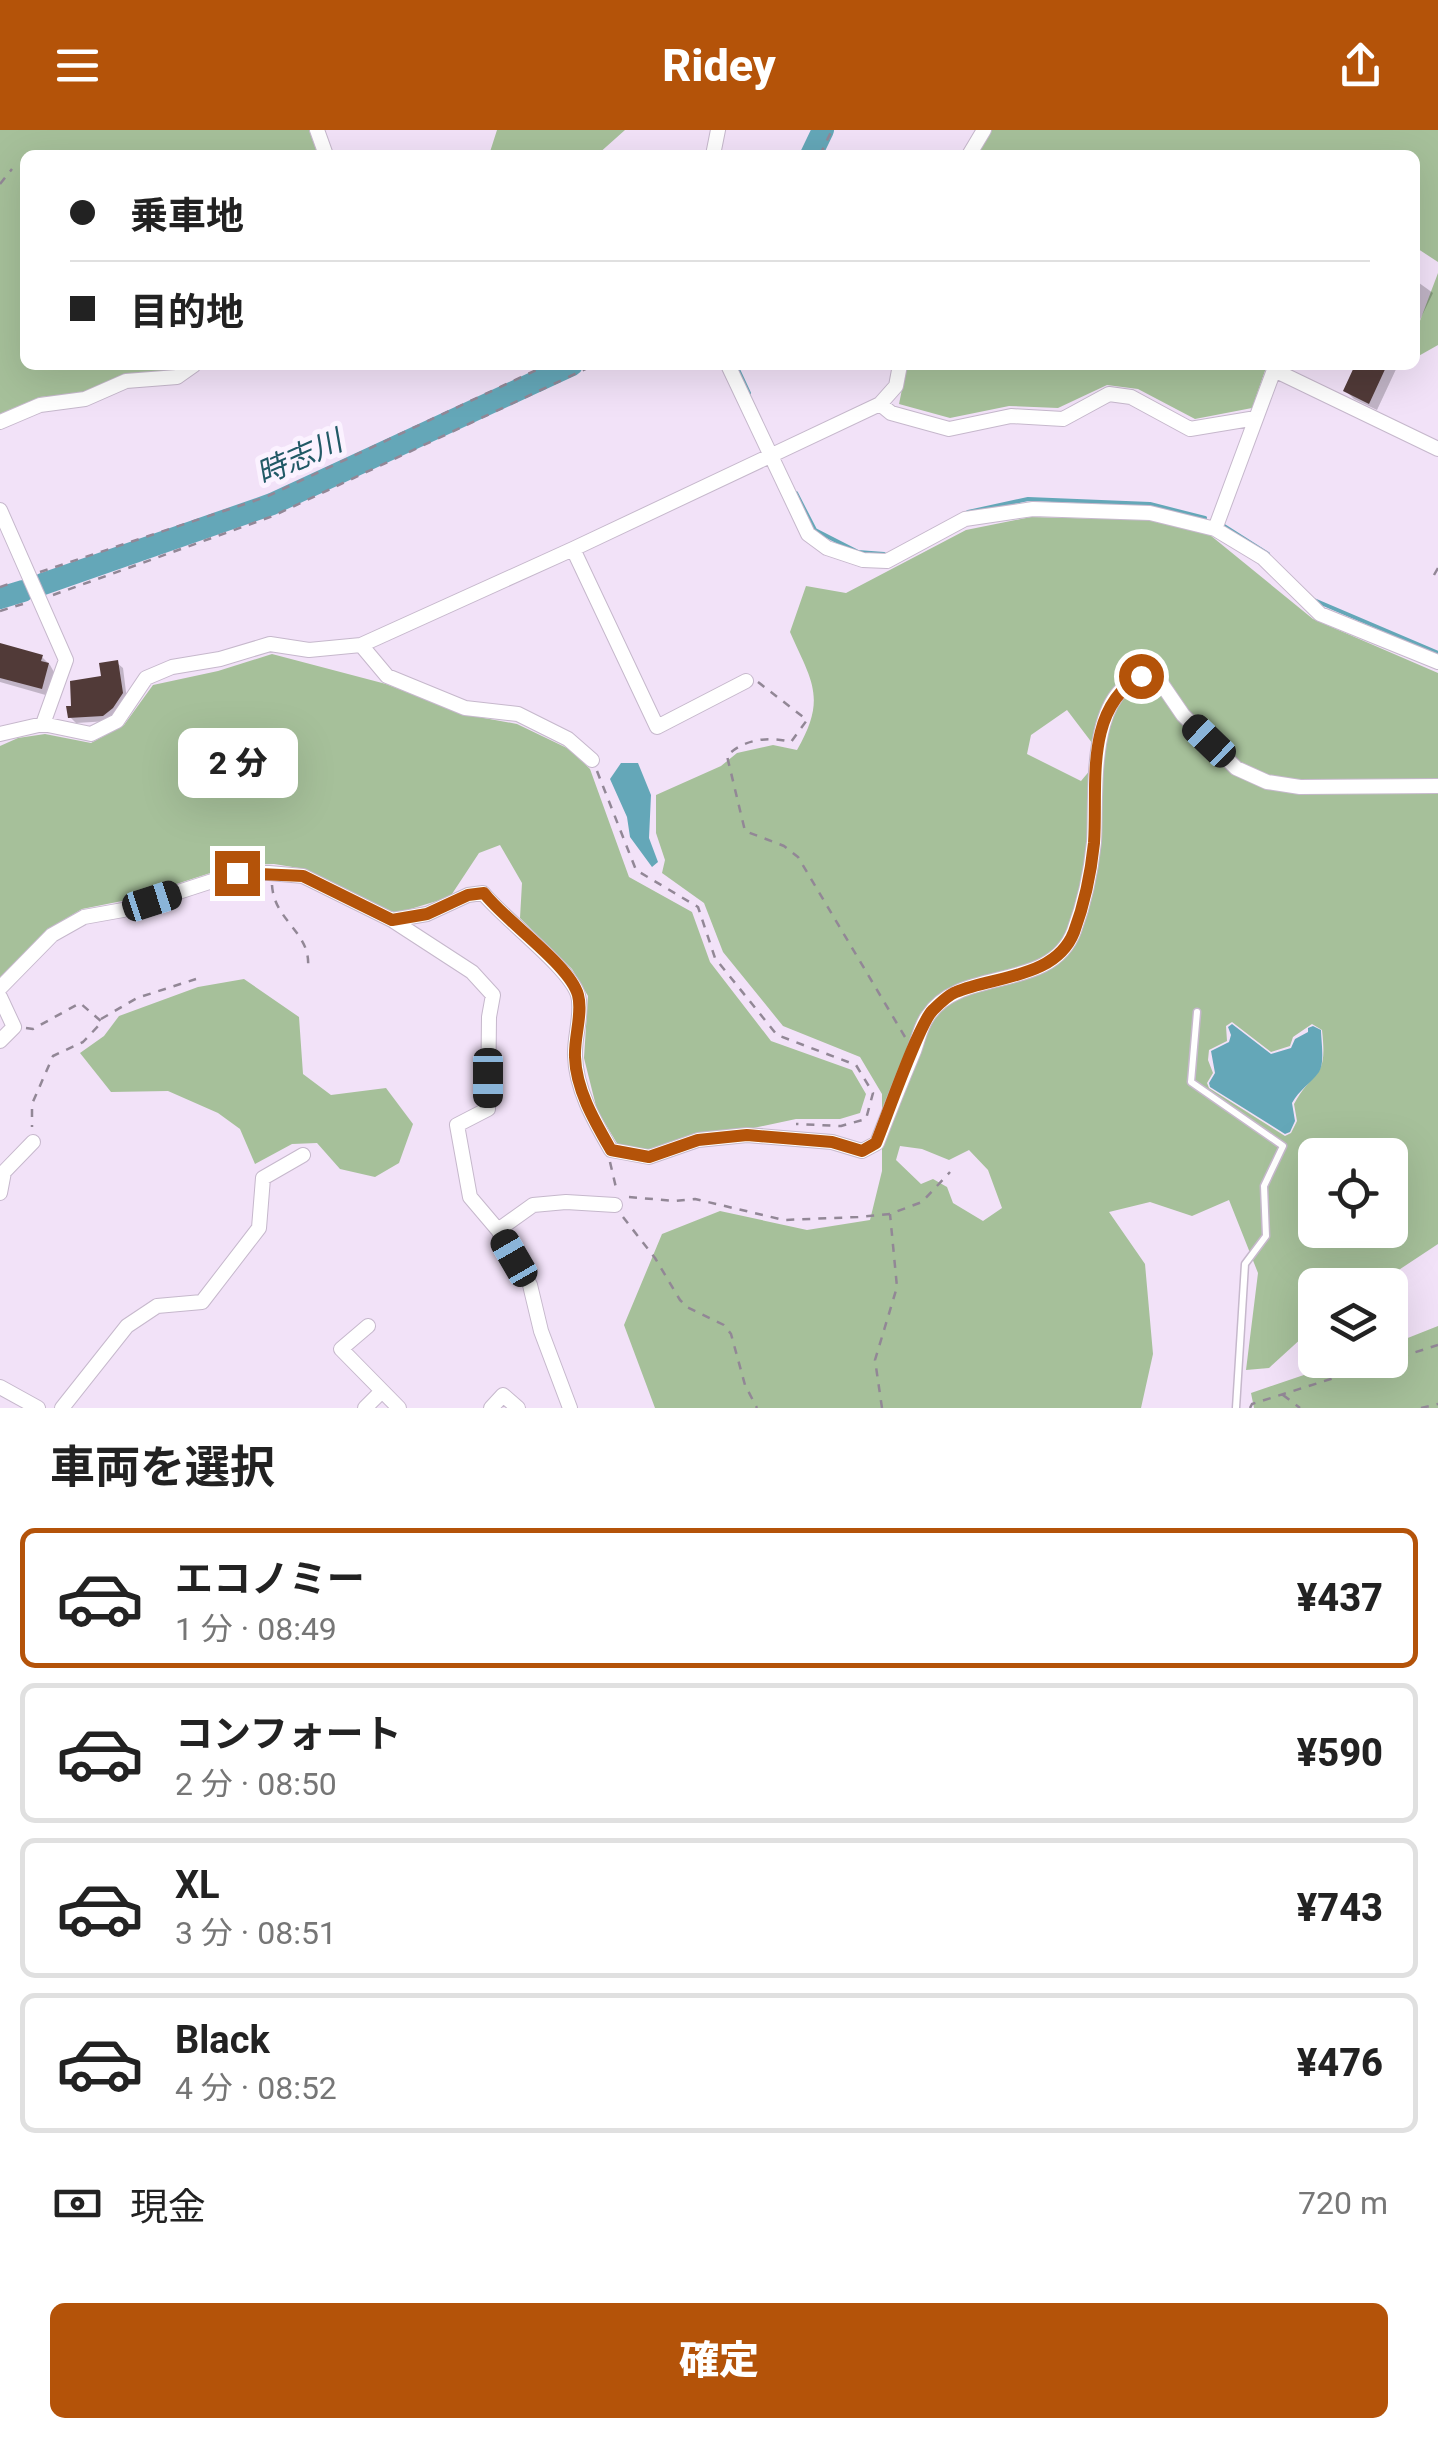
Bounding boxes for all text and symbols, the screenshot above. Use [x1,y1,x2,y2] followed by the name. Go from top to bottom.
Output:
[50,38,105,93] icon: menu
[1333,38,1388,93] icon: share
[662,39,776,92] text: Ridey
[130,194,244,238] text: 乗車地
[130,290,244,334] text: 目的地
[251,421,350,491] water label: 時志川
[1119,654,1164,699] route start
[1177,709,1241,773] car
[177,728,297,798] callout: 2 分
[209,744,267,782] text: 2 分
[215,851,260,896] route end
[119,877,185,925] car
[473,1048,503,1108] car
[1298,1138,1408,1378] map controls
[1298,1138,1408,1248] button: locate
[486,1225,542,1291] car
[1298,1268,1408,1378] button: layers
[50,1441,275,1494] text: 車両を選択
[55,1553,145,1643] icon: car
[175,1557,365,1601] text: エコノミー
[1297,1576,1383,1620] text: ¥437
[175,1610,337,1648] text: 1 分 · 08:49
[55,1708,145,1798] icon: car
[175,1712,402,1756] text: コンフォート
[1297,1731,1383,1775] text: ¥590
[175,1765,337,1803] text: 2 分 · 08:50
[55,1863,145,1953] icon: car
[175,1863,220,1907] text: XL
[1297,1886,1383,1930] text: ¥743
[175,1914,337,1952] text: 3 分 · 08:51
[55,2018,145,2108] icon: car
[175,2018,270,2062] text: Black
[1297,2041,1383,2085] text: ¥476
[175,2069,337,2107] text: 4 分 · 08:52
[50,2176,105,2231] icon: cash
[1298,2184,1388,2222] text: 720 m
[130,2185,206,2229] text: 現金
[50,2303,1388,2418] button: 確定

